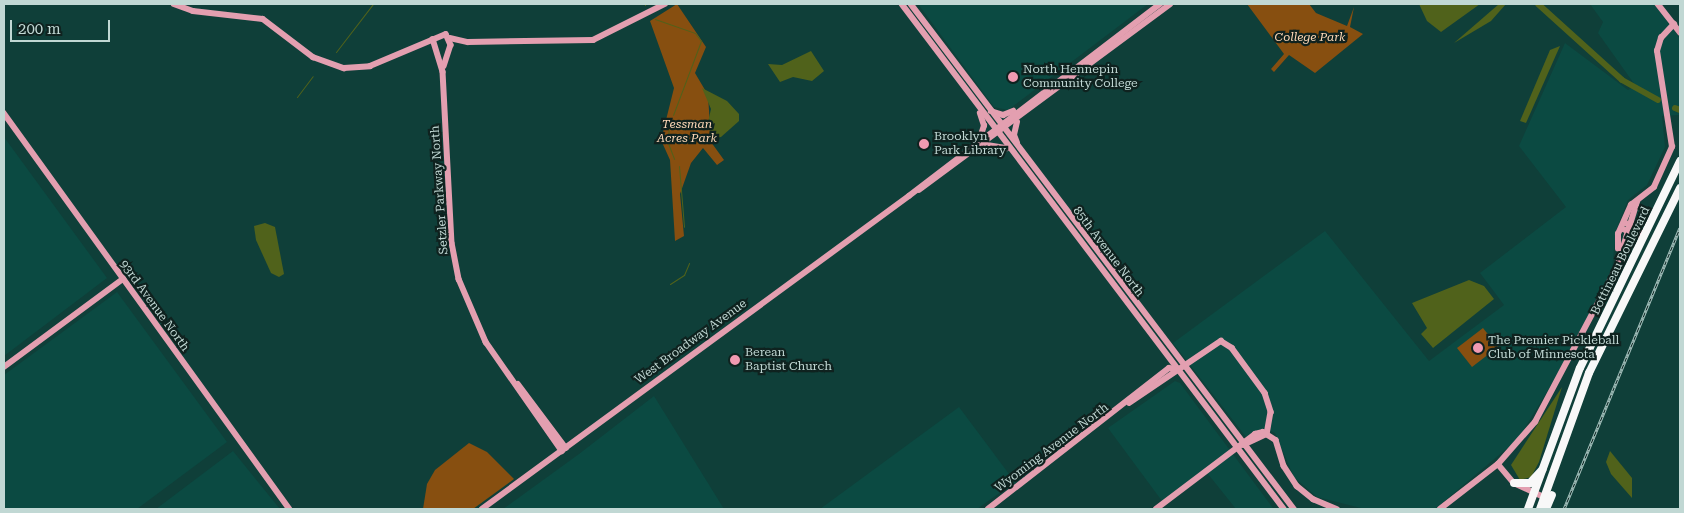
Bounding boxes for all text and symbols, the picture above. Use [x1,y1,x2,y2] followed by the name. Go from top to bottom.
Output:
[12,10,112,42] scale bar
[18,20,61,38] text: 200 m
[1275,31,1345,45] park label: College Park
[1023,63,1138,91] place label: North Hennepin Community College
[1007,71,1019,83] marker: North Hennepin Community College
[657,118,717,146] park label: Tessman Acres Park
[428,125,452,255] street label: Setzler Parkway North
[934,130,1006,158] place label: Brooklyn Park Library
[918,138,930,150] marker: Brooklyn Park Library
[1069,204,1147,300] street label: 85th Avenue North
[1589,205,1653,317] street label: Bottineau Boulevard
[116,258,192,354] street label: 93rd Avenue North
[632,297,750,387] street label: West Broadway Avenue
[1488,334,1619,362] place label: The Premier Pickleball Club of Minnesota
[1472,342,1484,354] marker: The Premier Pickleball Club of Minnesota
[745,346,832,374] place label: Berean Baptist Church
[729,354,741,366] marker: Berean Baptist Church
[992,401,1112,495] street label: Wyoming Avenue North

